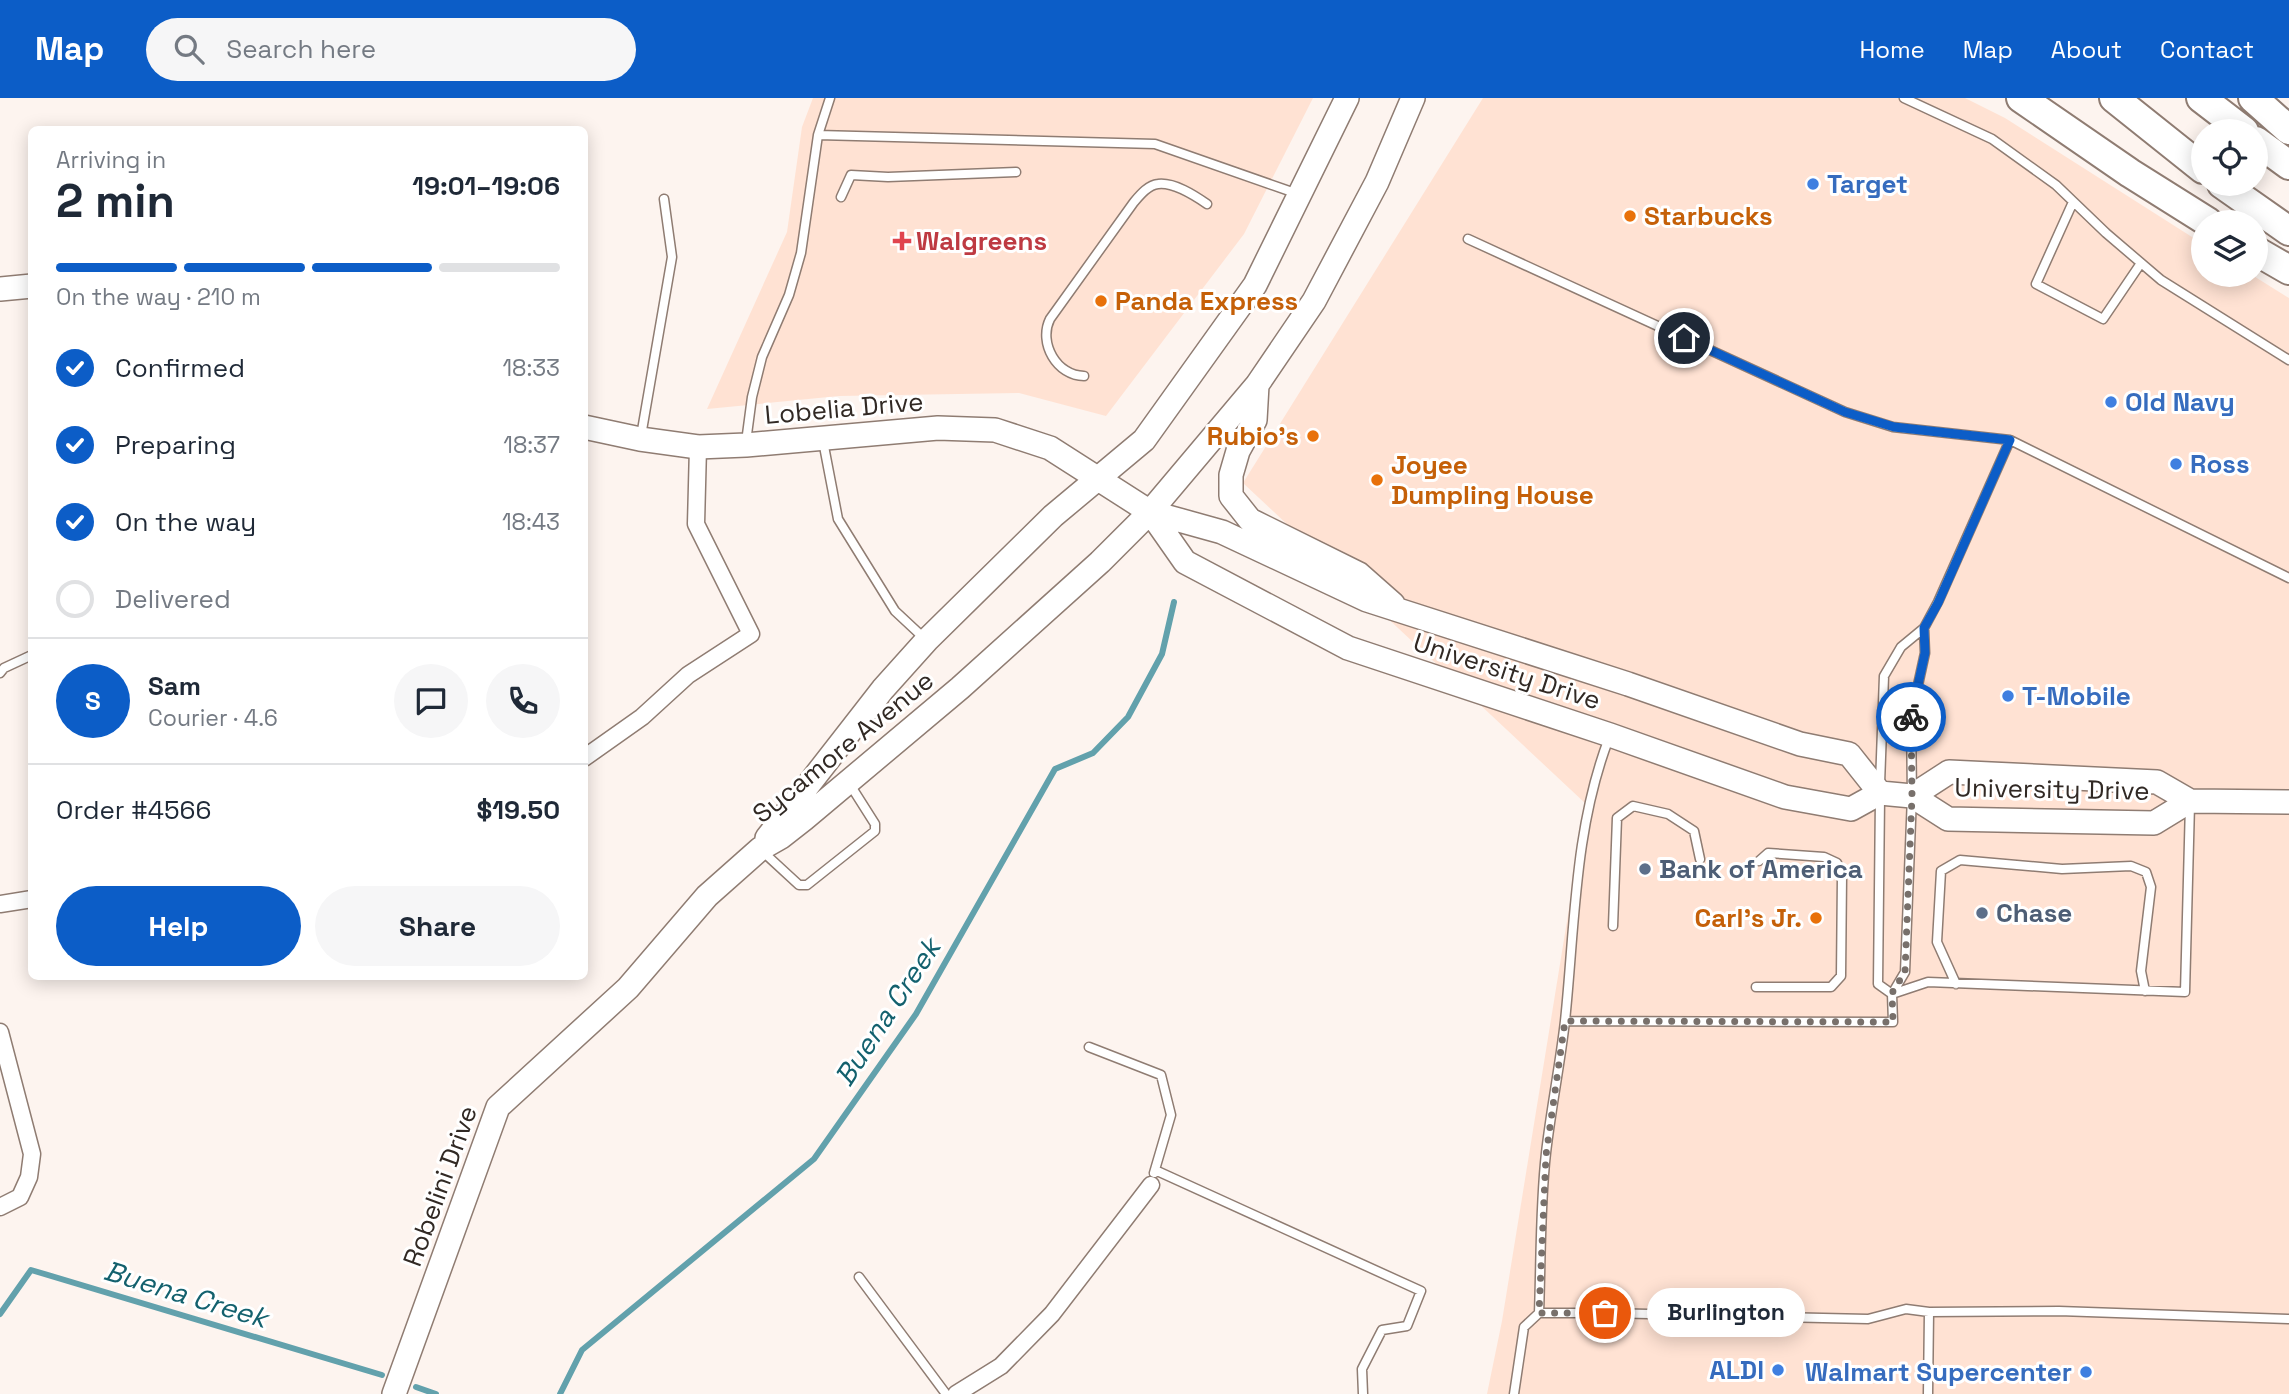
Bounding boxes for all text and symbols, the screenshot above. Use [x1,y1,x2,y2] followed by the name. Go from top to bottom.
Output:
[146,18,636,81] search box
[35,28,104,70] text: Map
[170,30,208,68] icon: search
[226,32,376,66] text: Search here
[1859,34,1925,65] text: Home
[1963,34,2013,65] text: Map
[2051,34,2122,65] text: About
[2160,34,2254,65] text: Contact
[2191,119,2268,287] map controls
[2191,119,2268,196] button: locate
[56,145,166,175] text: Arriving in
[1827,167,1908,201] place label: Target
[412,169,560,203] text: 19:01–19:06
[56,172,175,230] text: 2 min
[1805,176,1821,192] marker: Target
[1644,199,1773,233] place label: Starbucks
[1622,208,1638,224] marker: Starbucks
[2191,210,2268,287] button: layers
[916,224,1047,258] place label: Walgreens
[894,233,910,249] marker: Walgreens
[56,282,261,312] text: On the way · 210 m
[1115,284,1298,318] place label: Panda Express
[1093,293,1109,309] marker: Panda Express
[1654,308,1714,368] pin
[1665,319,1703,357] icon: home
[56,349,94,387] icon: check
[115,351,245,385] text: Confirmed
[502,353,560,383] text: 18:33
[763,384,925,432] street label: Lobelia Drive
[2125,385,2235,419] place label: Old Navy
[2103,394,2119,410] marker: Old Navy
[1207,419,1299,453] place label: Rubio's
[56,426,94,464] icon: check
[115,428,236,462] text: Preparing
[1305,428,1321,444] marker: Rubio's
[503,430,560,460] text: 18:37
[2190,447,2250,481] place label: Ross
[1391,448,1594,512] place label: Joyee Dumpling House
[2168,456,2184,472] marker: Ross
[1369,472,1385,488] marker: Joyee Dumpling House
[56,503,94,541] icon: check
[115,505,256,539] text: On the way
[502,507,560,537] text: 18:43
[115,582,231,616] text: Delivered
[1409,625,1605,717] street label: University Drive
[745,663,941,831] street label: Sycamore Avenue
[394,664,468,738] button: chat
[486,664,560,738] button: phone
[148,669,201,703] text: Sam
[2022,679,2131,713] place label: T-Mobile
[1876,682,1946,752] courier
[85,684,101,718] text: S
[2000,688,2016,704] marker: T-Mobile
[1892,698,1930,736] icon: bike
[148,703,278,733] text: Courier · 4.6
[1954,770,2150,808] street label: University Drive
[56,793,211,827] text: Order #4566
[476,793,560,827] text: $19.50
[1659,852,1863,886] place label: Bank of America
[1637,861,1653,877] marker: Bank of America
[56,886,301,966] button: Help
[315,886,560,966] button: Share
[1996,896,2072,930] place label: Chase
[1694,901,1802,935] place label: Carl's Jr.
[1974,905,1990,921] marker: Chase
[1808,910,1824,926] marker: Carl's Jr.
[826,929,950,1093] water label: Buena Creek
[395,1101,485,1271] street label: Robelini Drive
[100,1252,275,1337] water label: Buena Creek
[1575,1283,1635,1343] pin
[1647,1288,1804,1338] callout: Burlington
[1586,1294,1624,1332] icon: bag
[1667,1297,1785,1327] text: Burlington
[1709,1353,1764,1387] place label: ALDI
[1805,1355,2072,1389] place label: Walmart Supercenter
[1770,1362,1786,1378] marker: ALDI
[2078,1364,2094,1380] marker: Walmart Supercenter

